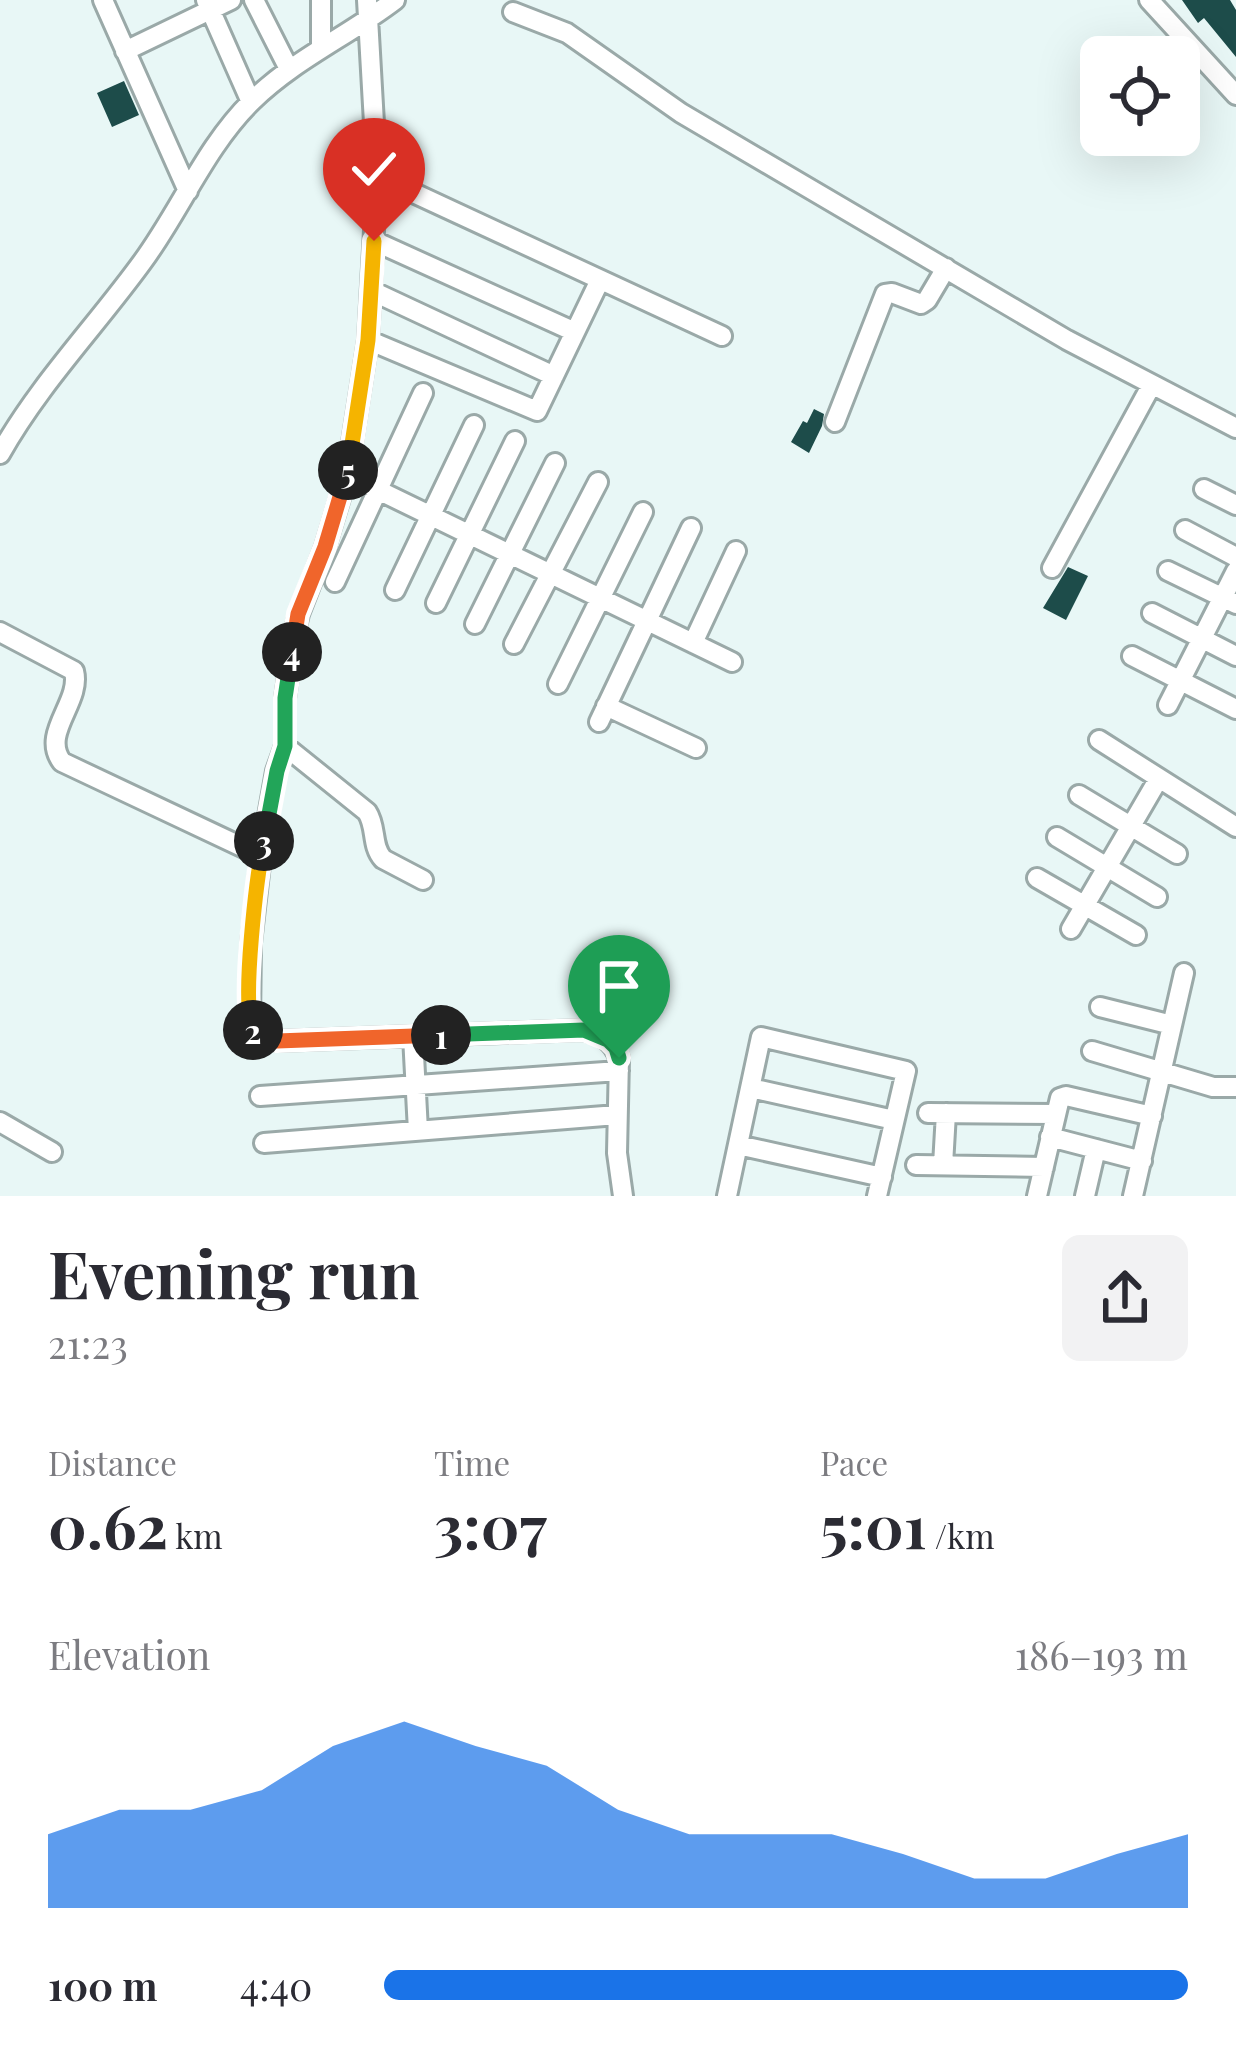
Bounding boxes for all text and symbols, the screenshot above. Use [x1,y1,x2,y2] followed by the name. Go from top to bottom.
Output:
[1080,36,1200,156] map controls
[1080,36,1200,156] button: locate
[323,118,425,241] pin
[341,136,407,202] icon: check
[318,440,378,500] pin: 5
[340,448,356,492] text: 5
[262,622,322,682] pin: 4
[283,630,301,674] text: 4
[234,811,294,871] pin: 3
[256,819,272,863] text: 3
[568,935,670,1058] pin
[586,953,652,1019] icon: arrive
[223,1000,283,1060] pin: 2
[411,1005,471,1065] pin: 1
[244,1008,262,1052] text: 2
[435,1013,447,1057] text: 1
[48,1228,420,1316] text: Evening run
[1062,1235,1188,1361] button: share
[48,1317,128,1369] text: 21:23
[48,1440,177,1484] text: Distance
[434,1440,510,1484] text: Time
[820,1440,888,1484] text: Pace
[48,1484,168,1564] text: 0.62
[434,1484,547,1564] text: 3:07
[820,1484,927,1564] text: 5:01
[168,1513,223,1557] text: km
[927,1513,995,1557] text: /km
[48,1628,210,1680] text: Elevation
[1015,1628,1188,1680] text: 186–193 m
[48,1959,158,2011] text: 100 m
[240,1959,312,2011] text: 4:40

